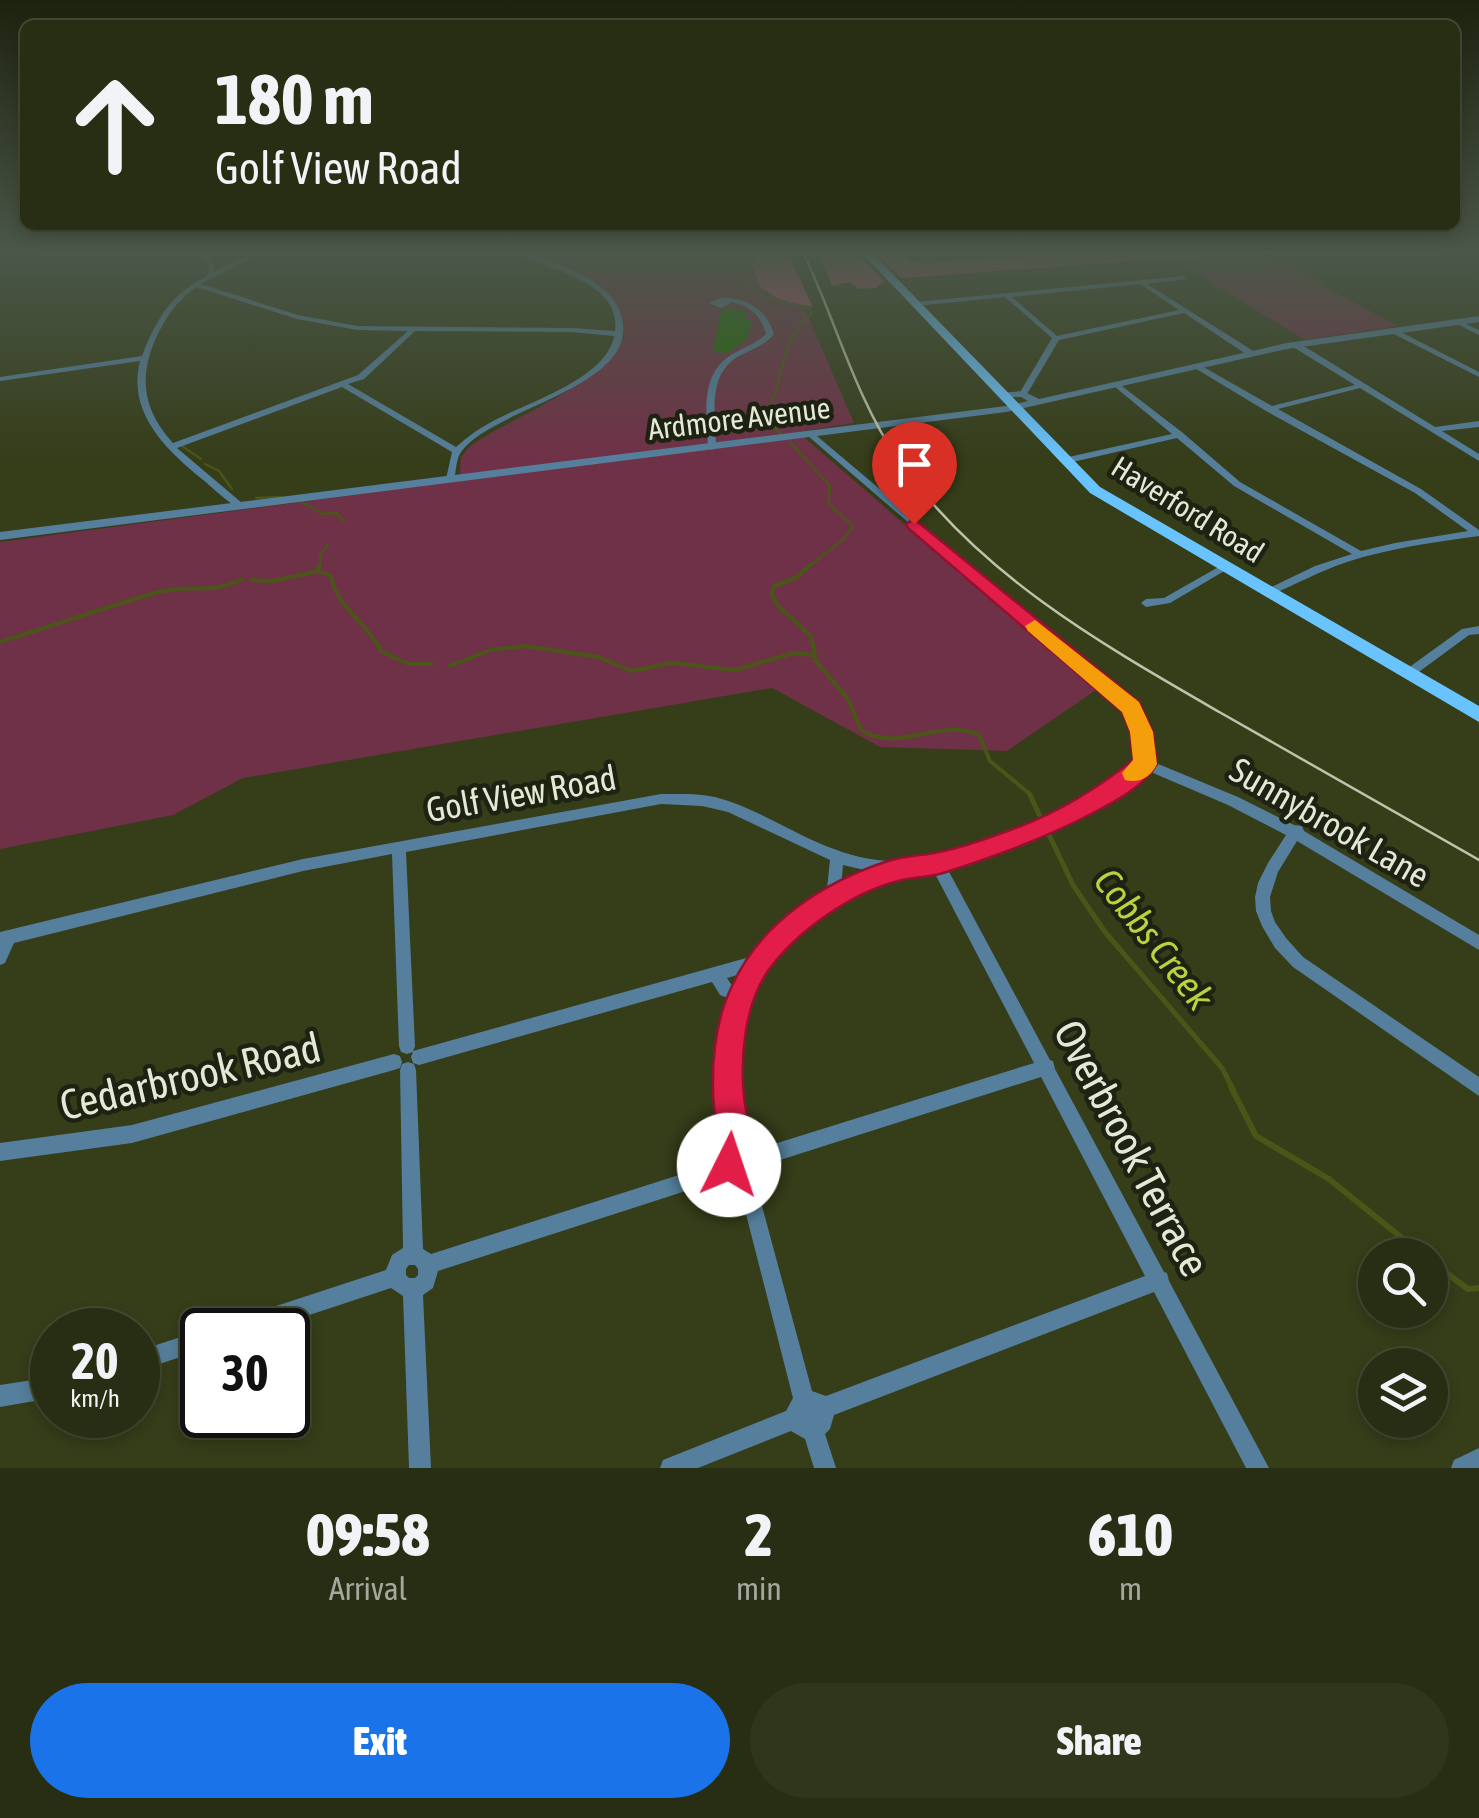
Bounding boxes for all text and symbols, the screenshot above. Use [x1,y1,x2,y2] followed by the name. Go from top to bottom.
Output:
[215,59,374,139] text: 180 m
[50,60,180,190] icon: ahead
[215,142,462,194] text: Golf View Road
[646,390,832,446] street label: Ardmore Avenue
[872,422,957,525] pin
[887,437,942,492] icon: arrive
[1106,449,1270,569] street label: Haverford Road
[1224,749,1436,895] street label: Sunnybrook Lane
[423,757,619,829] street label: Golf View Road
[1086,860,1223,1019] water label: Cobbs Creek
[1045,1012,1219,1284] street label: Overbrook Terrace
[55,1023,325,1129] street label: Cedarbrook Road
[677,1113,781,1217] position arrow
[1358,1238,1448,1438] map controls
[1358,1238,1448,1328] button: search
[180,1308,310,1438] speed limit sign: 30
[71,1332,118,1390] text: 20
[1358,1348,1448,1438] button: layers
[70,1384,120,1412] text: km/h
[306,1500,430,1569] text: 09:58
[745,1500,773,1569] text: 2
[1088,1500,1173,1569] text: 610
[329,1570,407,1607] text: Arrival
[736,1570,782,1607] text: min
[1119,1570,1142,1607] text: m
[30,1683,730,1798] button: Exit
[750,1683,1449,1798] button: Share

